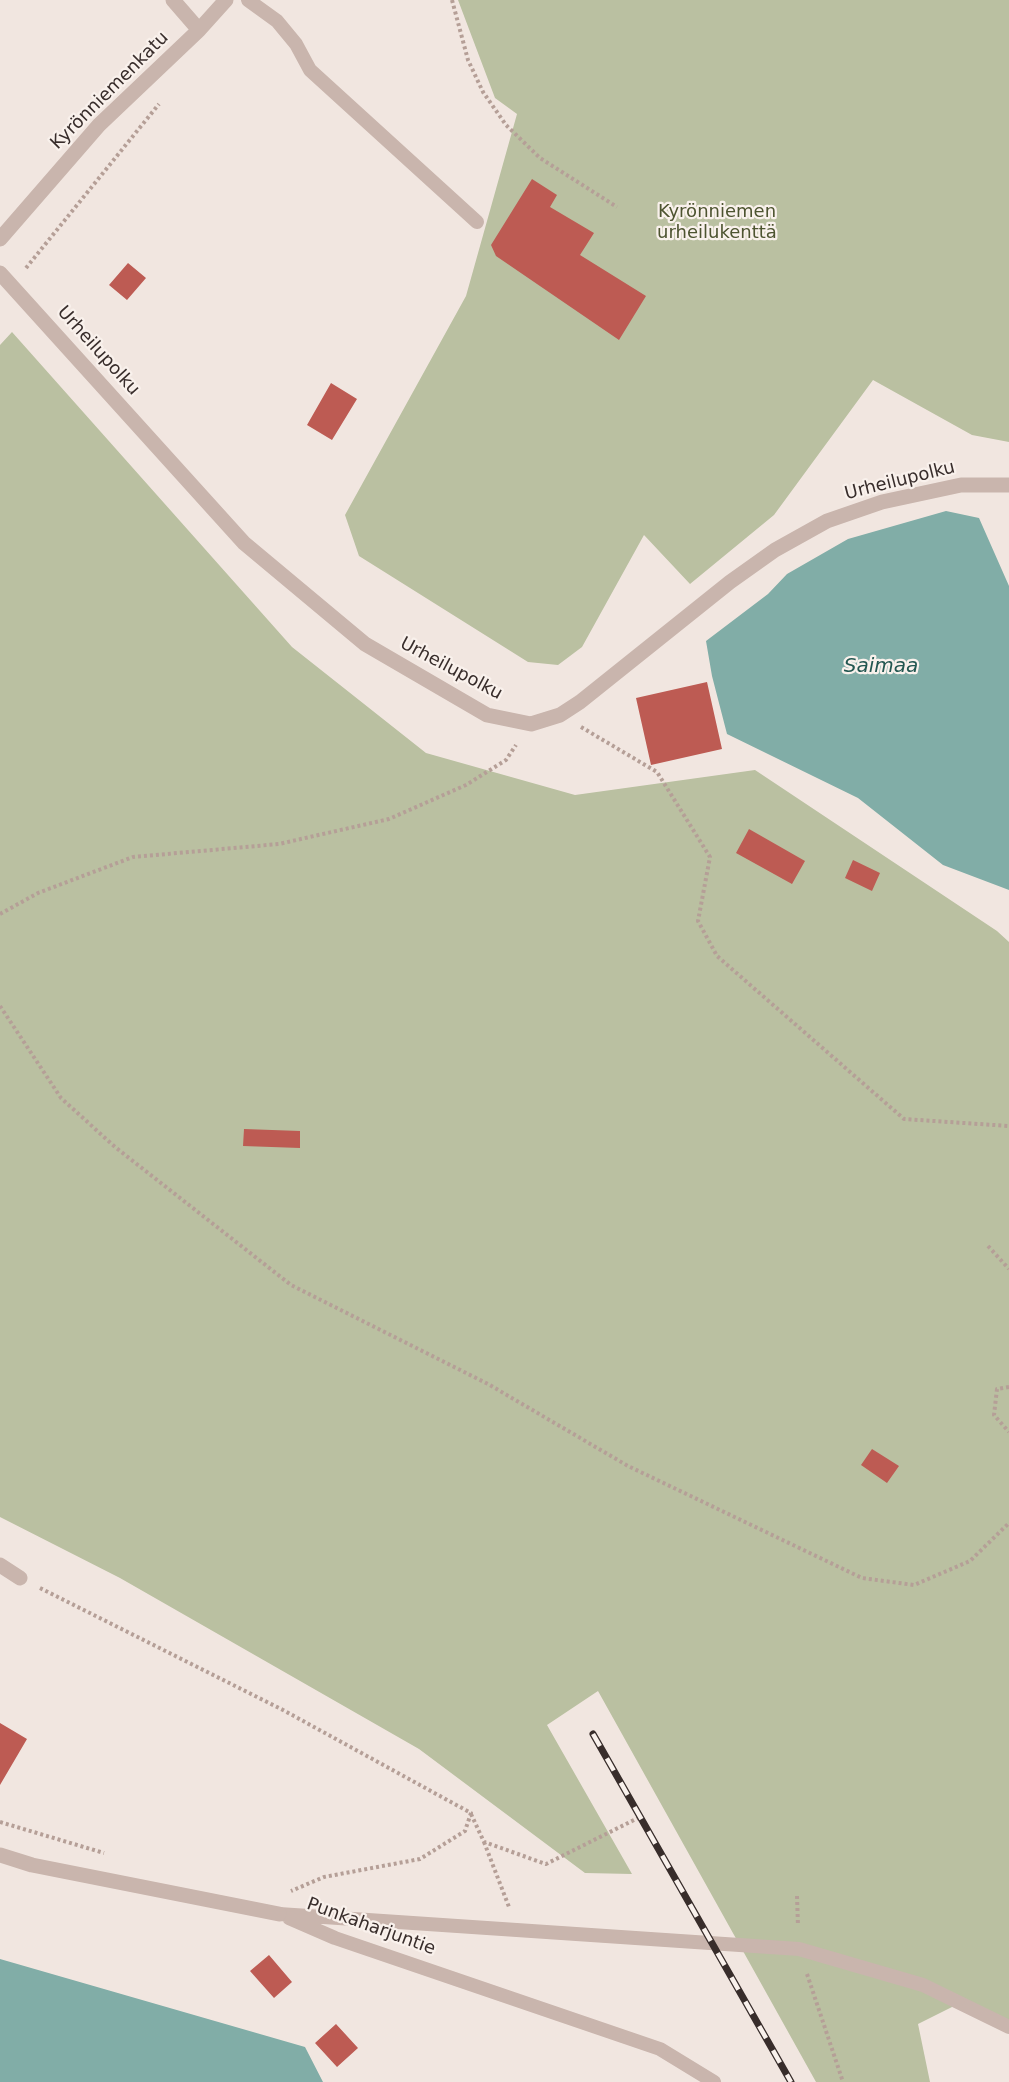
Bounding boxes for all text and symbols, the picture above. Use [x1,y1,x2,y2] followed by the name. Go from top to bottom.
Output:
[47,28,173,154] street label: Kyrönniemenkatu
[657,201,777,244] park label: Kyrönniemen urheilukenttä
[52,302,144,400] street label: Urheilupolku
[843,457,957,505] street label: Urheilupolku
[396,633,506,705] street label: Urheilupolku
[844,655,918,679] water label: Saimaa
[304,1894,438,1960] street label: Punkaharjuntie

